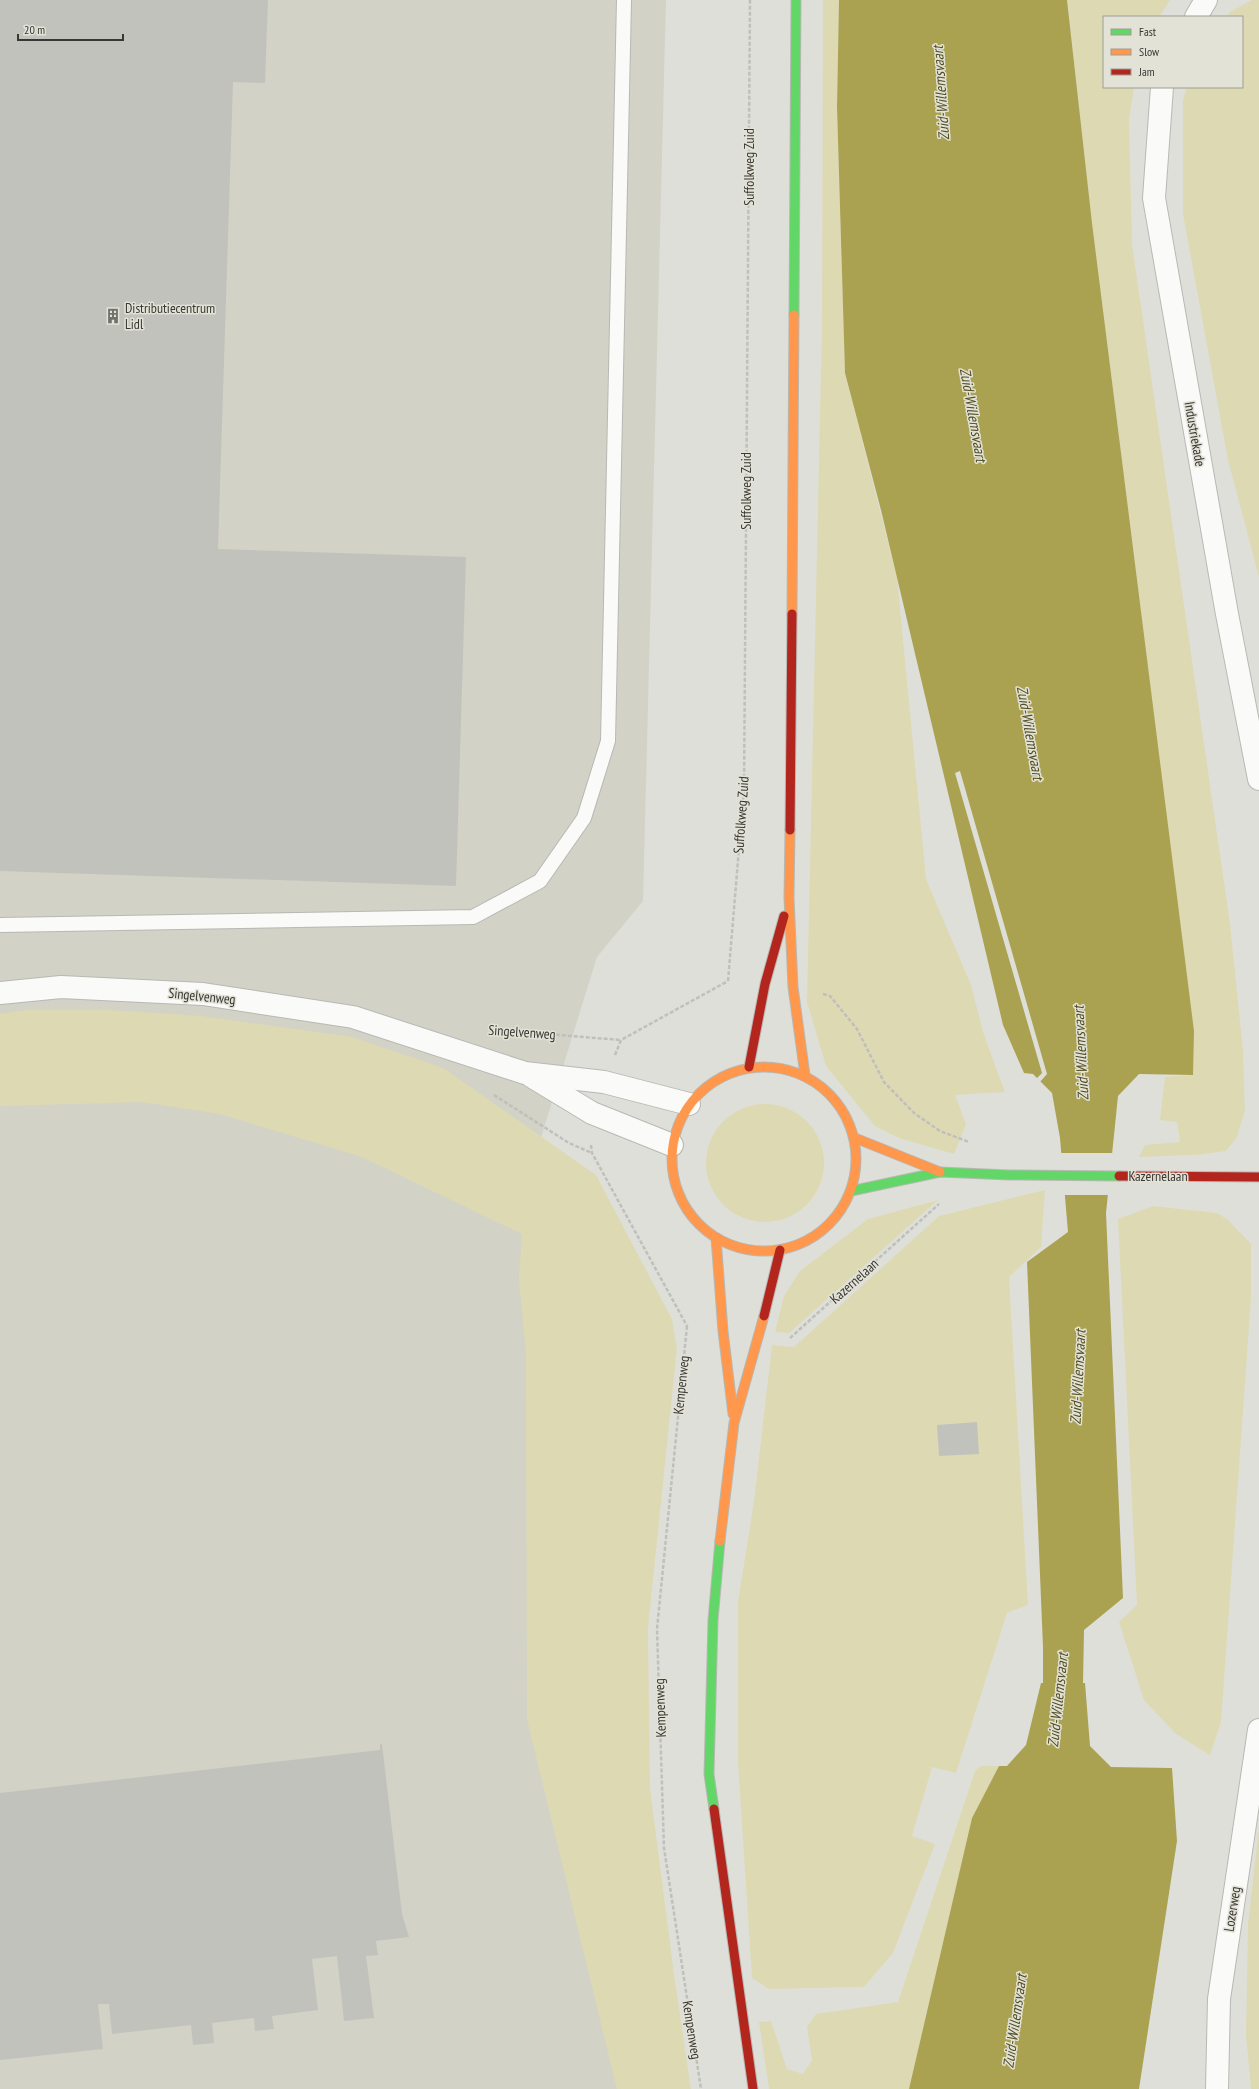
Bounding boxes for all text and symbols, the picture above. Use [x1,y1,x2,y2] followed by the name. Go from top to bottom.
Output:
[18,16,123,42] scale bar
[1103,16,1243,88] legend
[24,22,45,37] text: 20 m
[1139,24,1157,39] text: Fast
[928,43,953,141] water label: Zuid-Willemsvaart
[1139,44,1160,59] text: Slow
[1138,64,1155,79] text: Jam
[740,128,758,206] street label: Suffolkweg Zuid
[125,299,215,333] place label: Distributiecentrum Lidl
[104,307,122,325] building icon: Distributiecentrum Lidl
[956,367,991,465] water label: Zuid-Willemsvaart
[1180,400,1210,468] street label: Industriekade
[737,452,755,530] street label: Suffolkweg Zuid
[1013,685,1048,783] water label: Zuid-Willemsvaart
[729,776,753,854] street label: Suffolkweg Zuid
[168,984,236,1008] street label: Singelvenweg
[1068,1003,1092,1101] water label: Zuid-Willemsvaart
[488,1021,556,1043] street label: Singelvenweg
[1128,1167,1188,1185] street label: Kazernelaan
[826,1254,882,1308] street label: Kazernelaan
[1066,1327,1090,1425] water label: Zuid-Willemsvaart
[669,1355,693,1415] street label: Kempenweg
[1043,1650,1072,1748] water label: Zuid-Willemsvaart
[650,1678,670,1738] street label: Kempenweg
[1220,1885,1244,1933] street label: Lozerweg
[999,1971,1031,2069] water label: Zuid-Willemsvaart
[678,1999,706,2061] street label: Kempenweg

